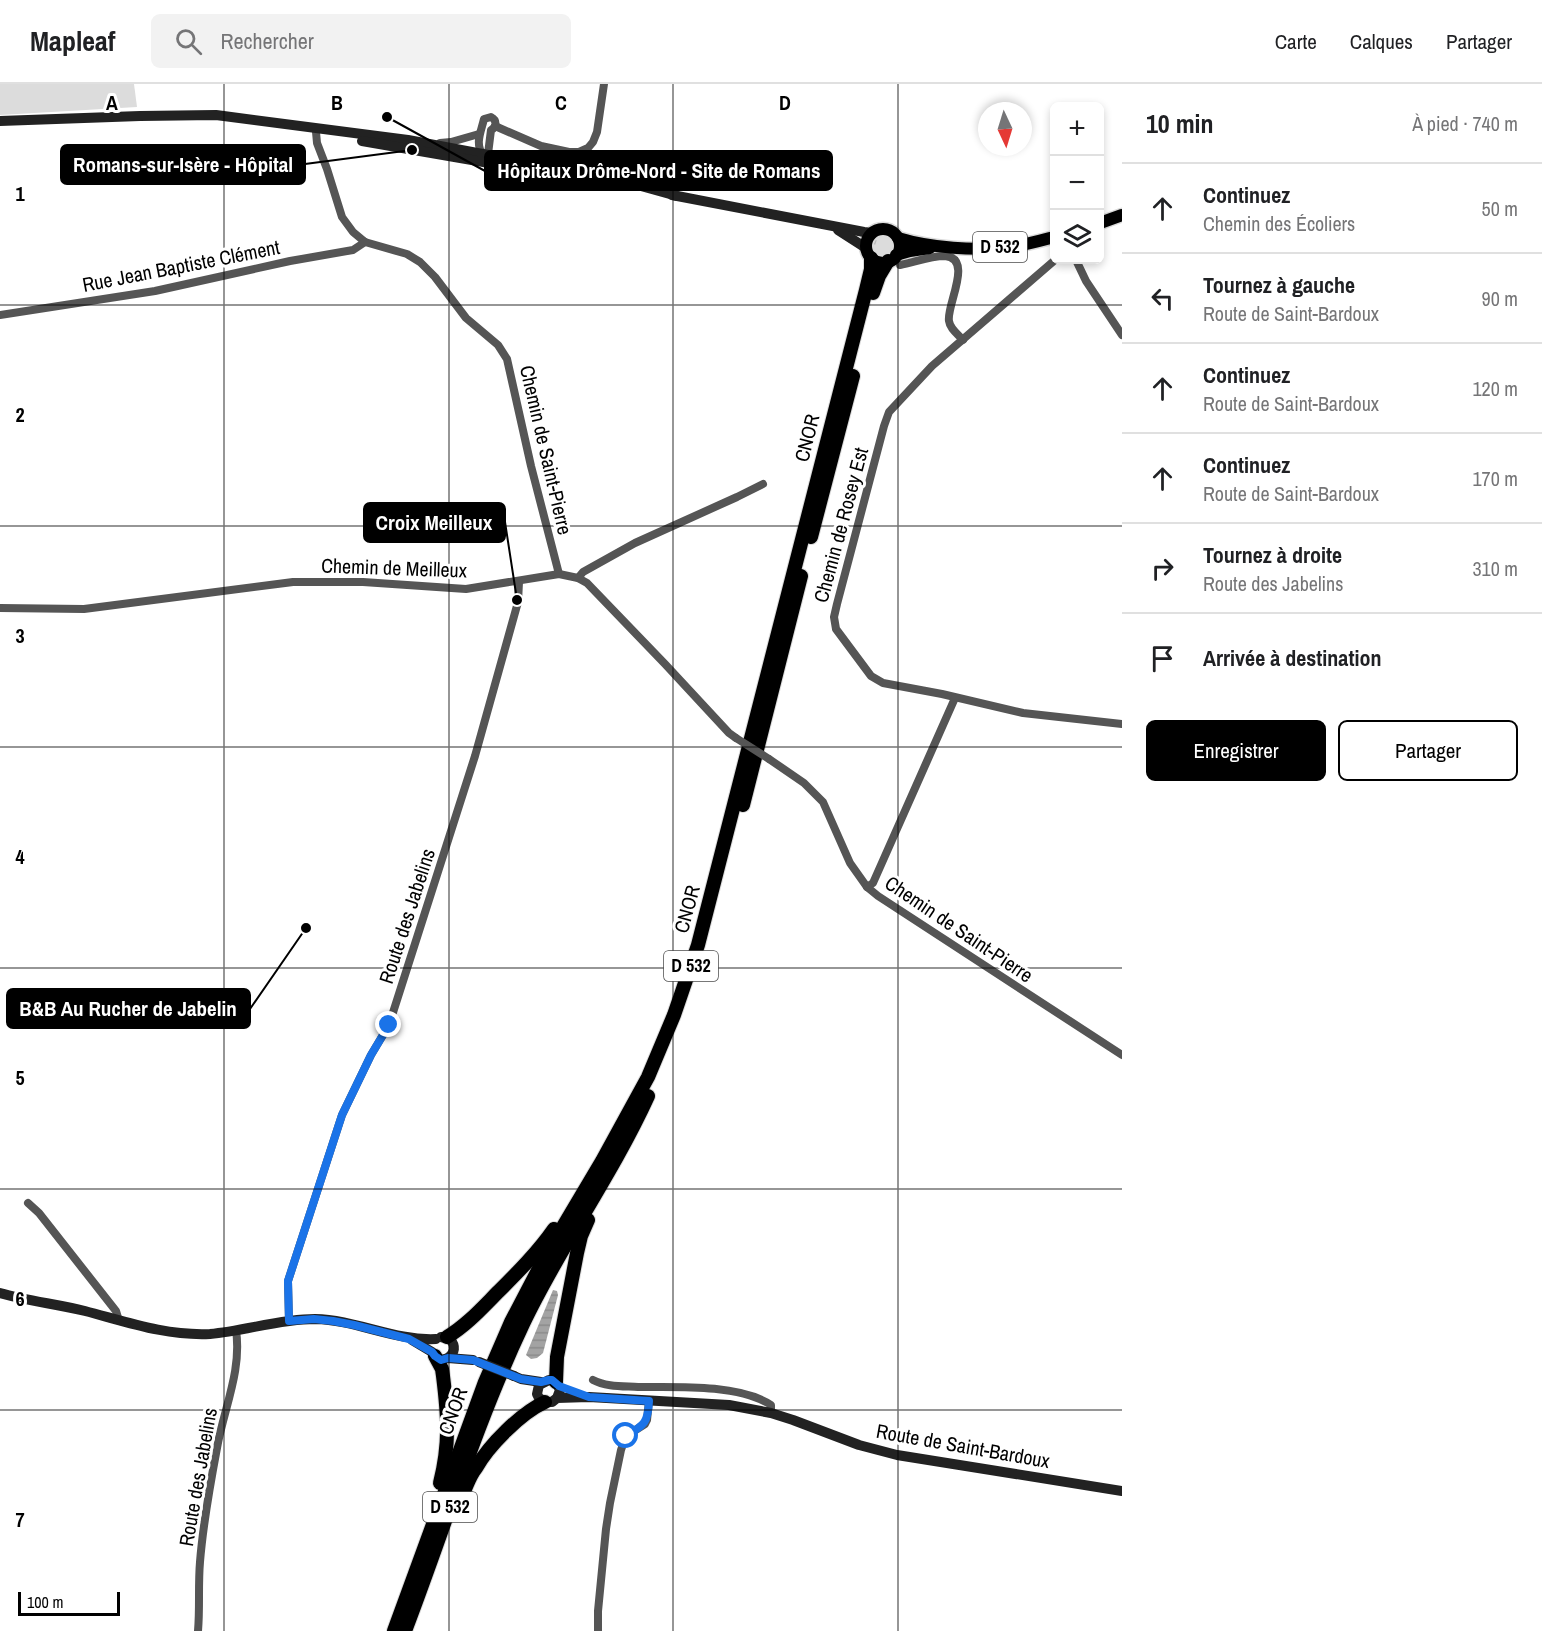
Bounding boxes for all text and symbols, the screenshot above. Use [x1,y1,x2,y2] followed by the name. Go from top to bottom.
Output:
[151,14,571,68] search box
[30,22,115,60] text: Mapleaf
[172,25,205,58] icon: search
[220,26,314,56] text: Rechercher
[1275,27,1317,56] text: Carte
[1350,27,1413,56] text: Calques
[1446,27,1512,56] text: Partager
[106,89,118,116] text: A
[331,89,343,116] text: B
[555,89,567,116] text: C
[779,89,791,116] text: D
[978,102,1032,156] north arrow
[1050,102,1104,264] map controls
[1050,102,1104,156] button: +
[1146,106,1214,141] text: 10 min
[1412,110,1518,137] text: À pied · 740 m
[61,145,305,184] callout: Romans-sur-Isère - Hôpital
[73,150,293,179] text: Romans-sur-Isère - Hôpital
[485,151,832,190] callout: Hôpitaux Drôme-Nord - Site de Romans
[497,156,821,185] text: Hôpitaux Drôme-Nord - Site de Romans
[1050,156,1104,210] button: −
[15,180,25,207] text: 1
[1203,180,1290,210] text: Continuez
[1146,192,1179,225] icon: ahead
[1482,195,1518,222] text: 50 m
[1050,210,1104,264] button: layers
[1203,210,1355,237] text: Chemin des Écoliers
[973,232,1027,262] road number: D 532
[80,233,282,298] street label: Rue Jean Baptiste Clément
[1203,270,1355,300] text: Tournez à gauche
[1146,282,1179,315] icon: left
[1482,285,1518,312] text: 90 m
[1203,300,1379,327] text: Route de Saint-Bardoux
[1203,360,1290,390] text: Continuez
[514,362,579,537] street label: Chemin de Saint-Pierre
[1146,372,1179,405] icon: ahead
[1472,375,1518,402] text: 120 m
[1203,390,1379,417] text: Route de Saint-Bardoux
[15,401,25,428] text: 2
[788,411,825,465] street label: CNOR
[807,444,874,605] street label: Chemin de Rosey Est
[1203,450,1290,480] text: Continuez
[1146,462,1179,495] icon: ahead
[1472,465,1518,492] text: 170 m
[1203,480,1379,507] text: Route de Saint-Bardoux
[364,503,505,542] callout: Croix Meilleux
[376,508,493,537] text: Croix Meilleux
[1203,540,1342,570] text: Tournez à droite
[321,551,468,584] street label: Chemin de Meilleux
[1146,552,1179,585] icon: right
[1472,555,1518,582] text: 310 m
[1203,570,1343,597] text: Route des Jabelins
[15,622,25,649] text: 3
[1146,642,1179,675] icon: arrive
[1203,643,1381,673] text: Arrivée à destination
[1146,720,1326,781] button: Enregistrer
[1338,720,1518,781] button: Partager
[15,843,25,870] text: 4
[372,845,441,987] street label: Route des Jabelins
[880,869,1039,988] street label: Chemin de Saint-Pierre
[667,882,706,936] street label: CNOR
[664,951,718,981] road number: D 532
[7,989,250,1028] callout: B&B Au Rucher de Jabelin
[19,994,237,1023] text: B&B Au Rucher de Jabelin
[375,1011,401,1037] route end
[15,1064,25,1091] text: 5
[15,1285,25,1312] text: 6
[432,1383,474,1438] street label: CNOR
[172,1405,223,1548] street label: Route des Jabelins
[874,1417,1053,1474] street label: Route de Saint-Bardoux
[612,1422,638,1448] route start
[423,1492,477,1522] road number: D 532
[15,1506,25,1533] text: 7
[18,1589,120,1616] scale bar
[27,1591,63,1613] text: 100 m

